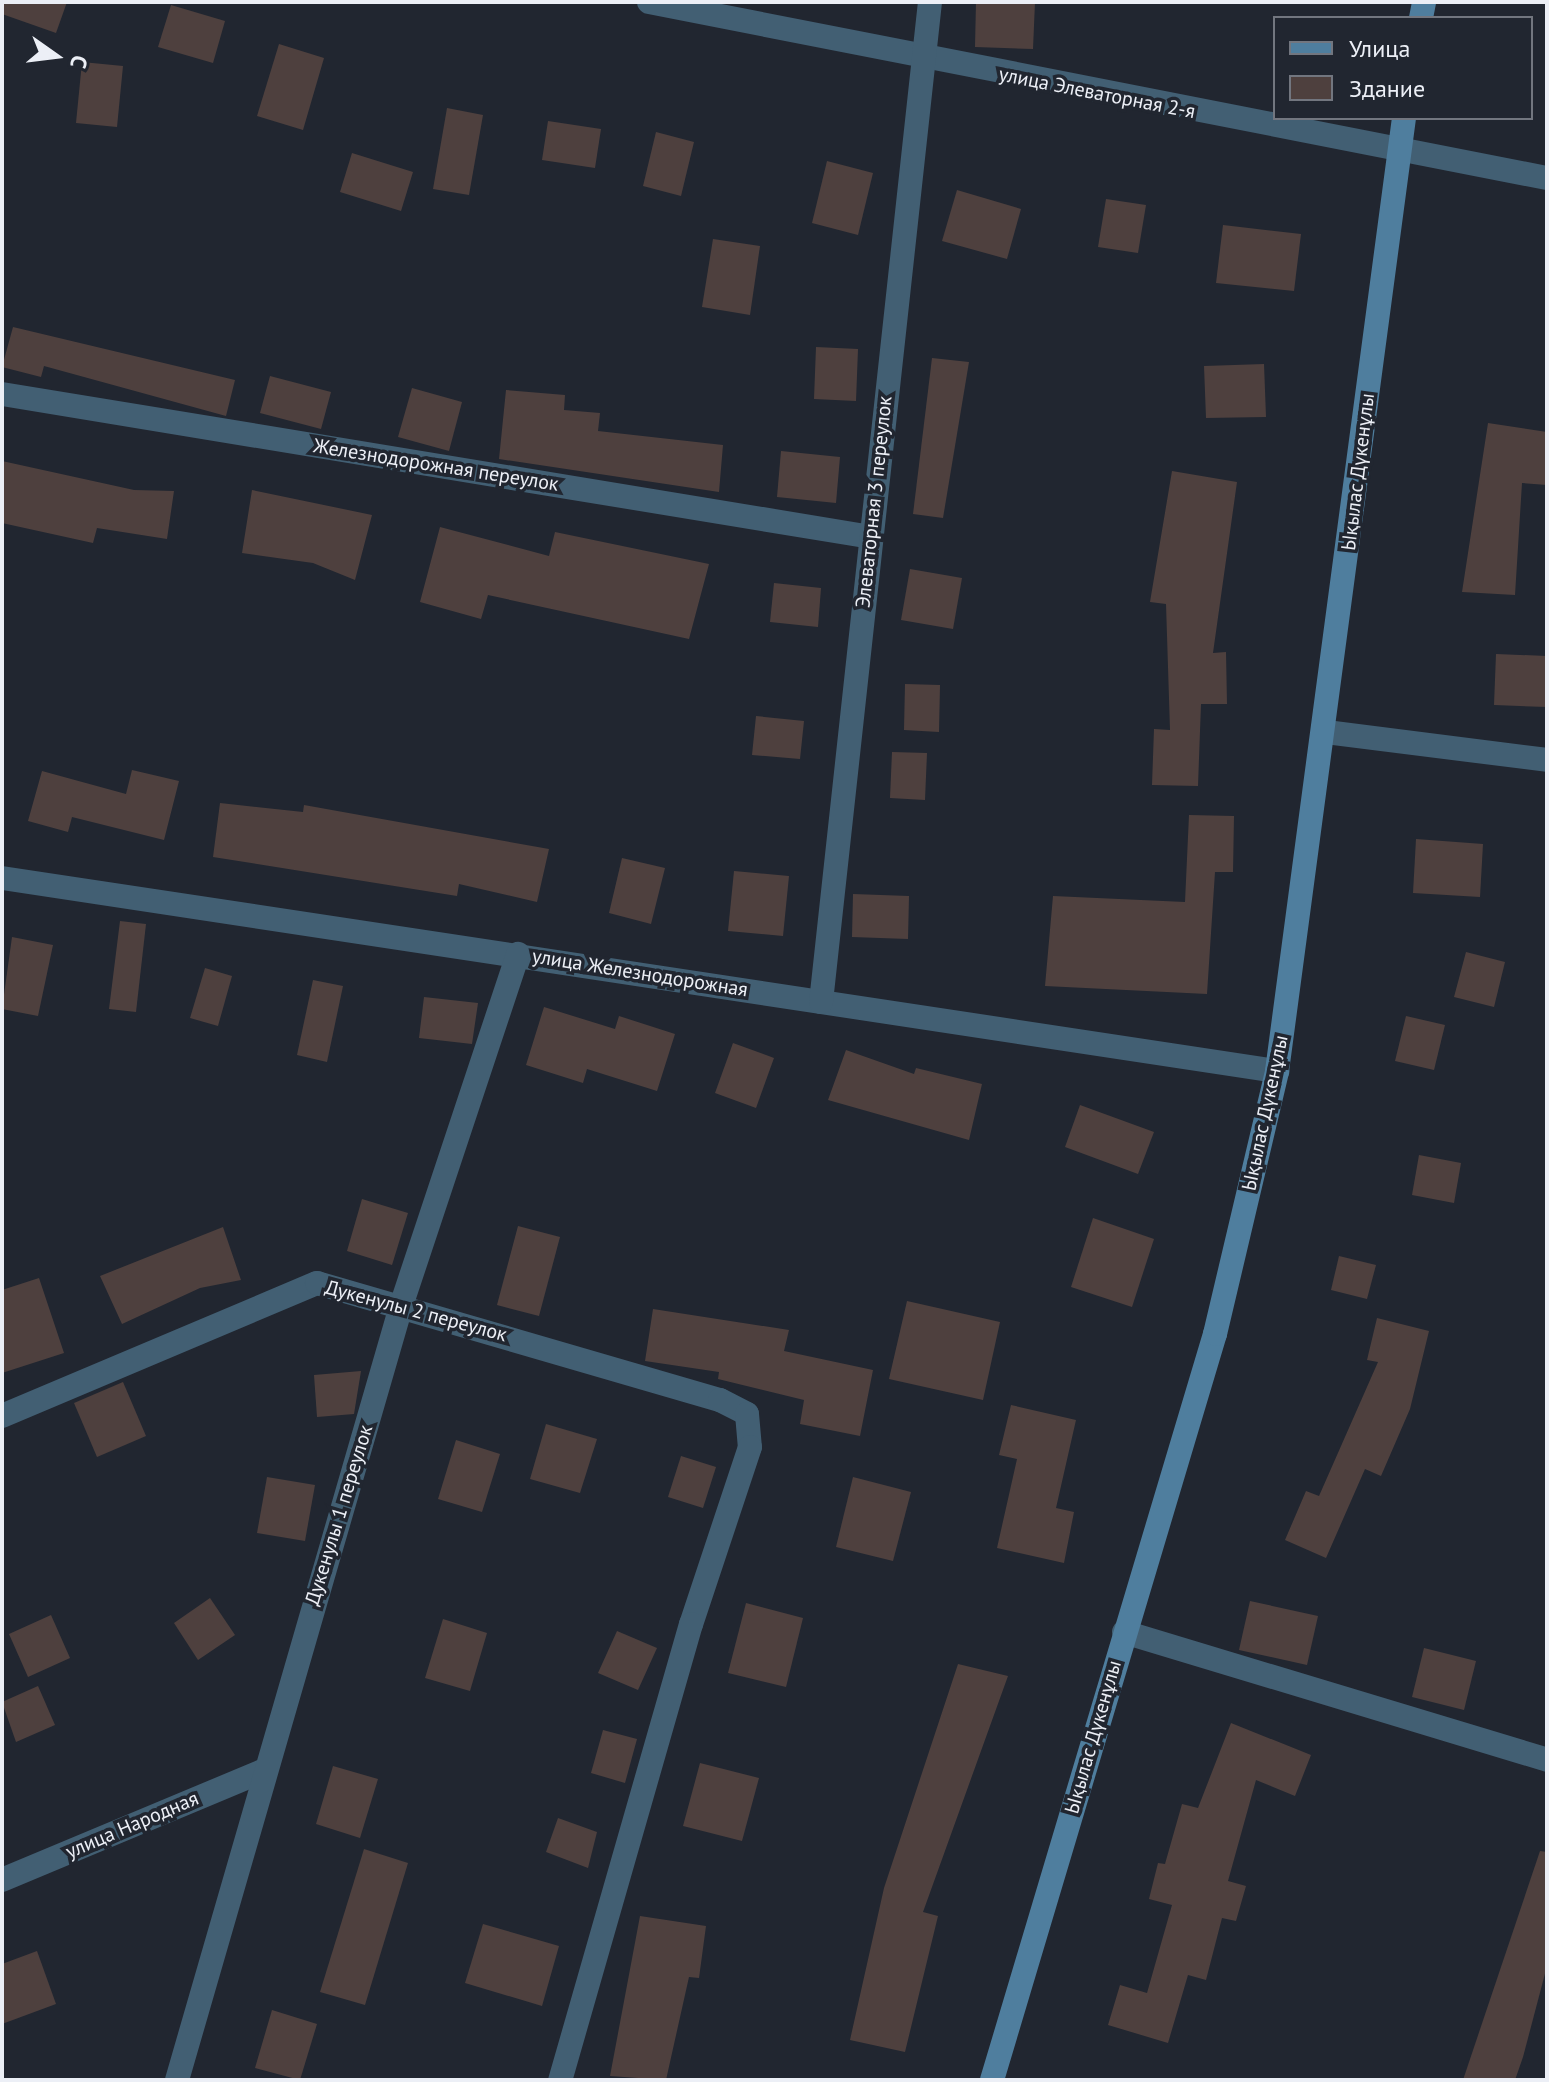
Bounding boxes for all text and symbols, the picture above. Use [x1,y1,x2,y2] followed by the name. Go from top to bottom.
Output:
[16,16,96,96] north arrow
[1273,16,1533,120] legend
[1349,33,1410,64] text: Улица
[64,52,94,71] text: С
[997,62,1197,124] street label: улица Элеваторная 2-я
[1349,73,1425,104] text: Здание
[1336,392,1380,552] street label: Ықылас Дүкенұлы
[851,395,897,609] street label: Элеваторная 3 переулок
[312,434,560,496] street label: Железнодорожная переулок
[530,944,750,1002] street label: улица Железнодорожная
[1237,1033,1293,1193] street label: Ықылас Дүкенұлы
[322,1275,510,1347] street label: Дукенулы 2 переулок
[300,1422,378,1608] street label: Дукенулы 1 переулок
[1060,1657,1126,1817] street label: Ықылас Дүкенұлы
[62,1786,202,1864] street label: улица Народная

